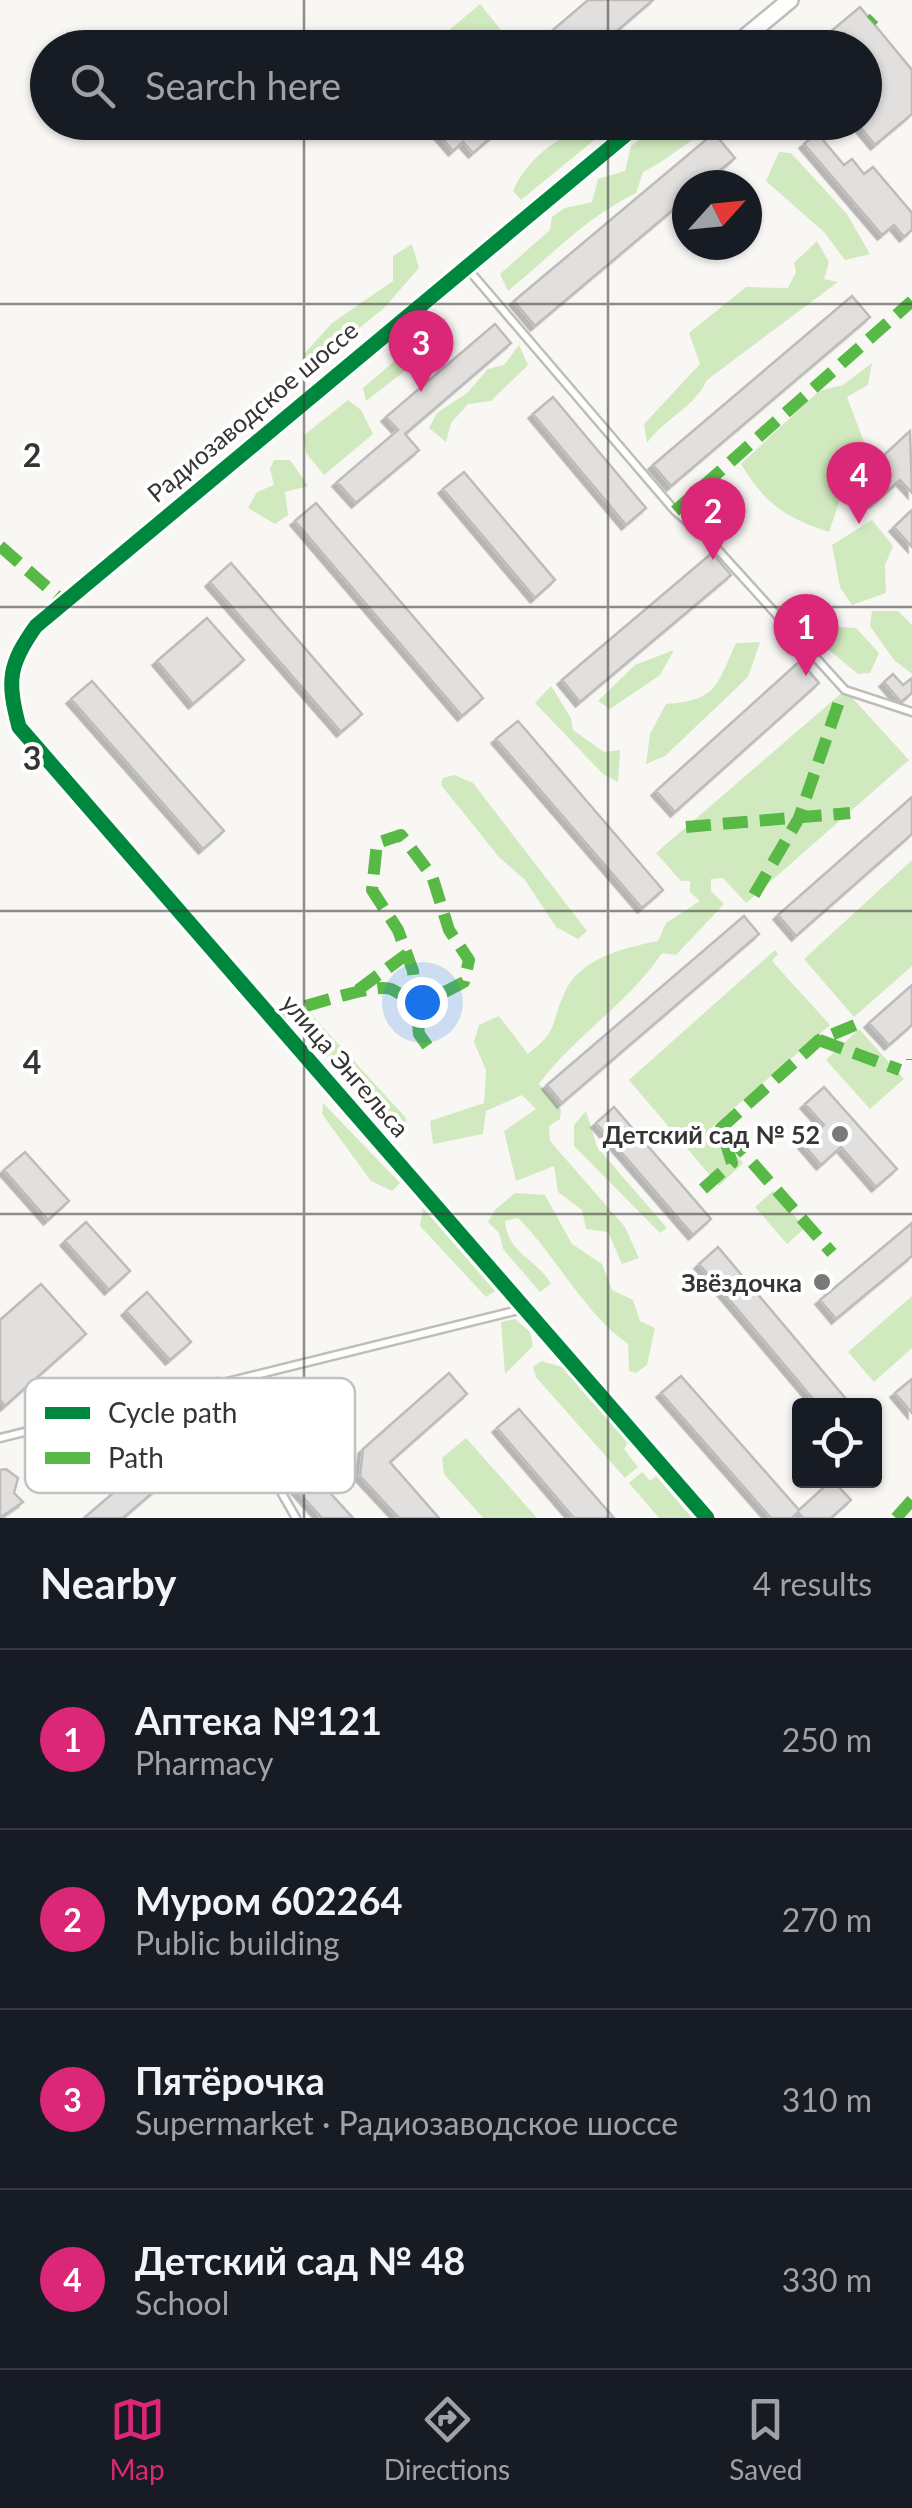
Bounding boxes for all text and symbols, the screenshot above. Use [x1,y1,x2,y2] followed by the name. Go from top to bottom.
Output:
[30,30,882,140] search box
[65,58,120,113] icon: search
[145,62,341,108] text: Search here
[672,170,762,260] north arrow
[388,310,454,392] pin: 3
[141,314,363,508] street label: Радиозаводское шоссе
[23,435,41,474] text: 2
[826,442,892,524] pin: 4
[680,478,746,560] pin: 2
[774,594,838,676] pin: 1
[23,738,41,777] text: 3
[397,977,448,1028] your location
[276,988,416,1142] street label: улица Энгельса
[23,1042,41,1081] text: 4
[603,1119,820,1149] place label: Детский сад № 52
[829,1123,851,1145] marker: Детский сад № 52
[681,1267,802,1297] place label: Звёздочка
[811,1271,833,1293] marker: Звёздочка
[25,1378,355,1493] legend
[108,1395,237,1429] text: Cycle path
[792,1398,882,1488] map controls
[792,1398,882,1488] button: locate
[108,1440,164,1474] text: Path
[40,1558,177,1608] text: Nearby
[753,1564,872,1603] text: 4 results
[135,1697,382,1743] text: Аптека №121
[63,1720,82,1759] text: 1
[782,1720,872,1759] text: 250 m
[135,1743,274,1782] text: Pharmacy
[135,1877,403,1923] text: Муром 602264
[63,1900,82,1939] text: 2
[782,1900,872,1939] text: 270 m
[135,1923,340,1962] text: Public building
[135,2057,325,2103] text: Пятёрочка
[63,2080,82,2119] text: 3
[782,2080,872,2119] text: 310 m
[135,2103,678,2142] text: Supermarket · Радиозаводское шоссе
[135,2237,465,2283] text: Детский сад № 48
[63,2260,82,2299] text: 4
[782,2260,872,2299] text: 330 m
[135,2283,229,2322] text: School
[110,2392,165,2486] tab: Map
[384,2392,510,2486] tab: Directions
[729,2392,802,2486] tab: Saved

